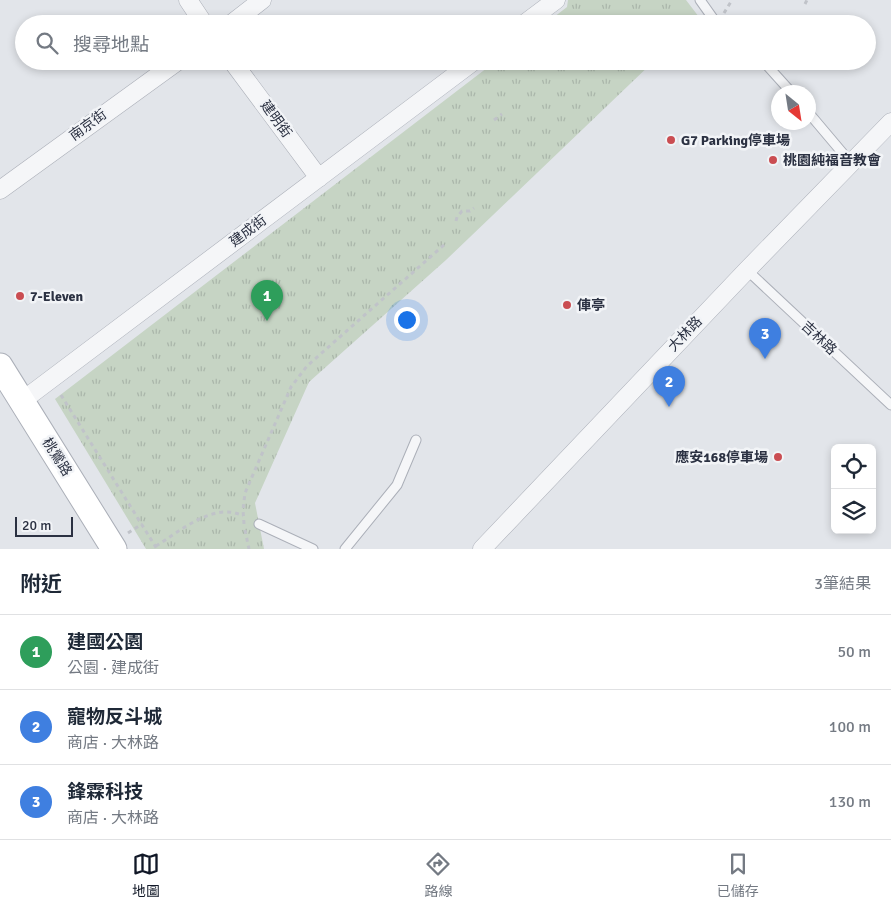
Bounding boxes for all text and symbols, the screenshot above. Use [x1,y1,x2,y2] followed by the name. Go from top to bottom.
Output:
[15,15,876,70] search box
[33,29,61,57] icon: search
[73,33,149,57] text: 搜尋地點
[771,85,816,130] north arrow
[257,97,295,141] street label: 建明街
[66,106,110,144] street label: 南京街
[681,132,790,149] place label: G7 Parking停車場
[665,134,677,146] marker: G7 Parking停車場
[783,152,881,169] place label: 桃園純福音教會
[767,154,779,166] marker: 桃園純福音教會
[226,212,270,250] street label: 建成街
[251,280,283,321] pin: 1
[30,288,83,305] place label: 7-Eleven
[14,290,26,302] marker: 7-Eleven
[577,297,605,314] place label: 俥亭
[561,299,573,311] marker: 俥亭
[394,307,420,333] your location
[664,313,706,355] street label: 大林路
[798,317,840,359] street label: 吉林路
[749,318,781,359] pin: 3
[653,366,685,407] pin: 2
[39,435,75,479] street label: 桃鶯路
[831,444,876,534] map controls
[831,444,876,489] button: locate
[675,449,768,466] place label: 應安168停車場
[772,451,784,463] marker: 應安168停車場
[831,489,876,534] button: layers
[15,514,72,537] scale bar
[22,517,51,534] text: 20 m
[20,571,62,597] text: 附近
[814,574,871,594] text: 3筆結果
[67,630,143,654] text: 建國公園
[32,642,40,662] text: 1
[837,642,871,662] text: 50 m
[67,658,159,678] text: 公園 · 建成街
[67,705,162,729] text: 寵物反斗城
[32,717,40,737] text: 2
[829,717,871,737] text: 100 m
[67,733,159,753] text: 商店 · 大林路
[67,780,143,804] text: 鋒霖科技
[32,792,40,812] text: 3
[829,792,871,812] text: 130 m
[67,808,159,828] text: 商店 · 大林路
[132,850,160,900] tab: 地圖
[424,850,452,900] tab: 路線
[717,850,759,900] tab: 已儲存

